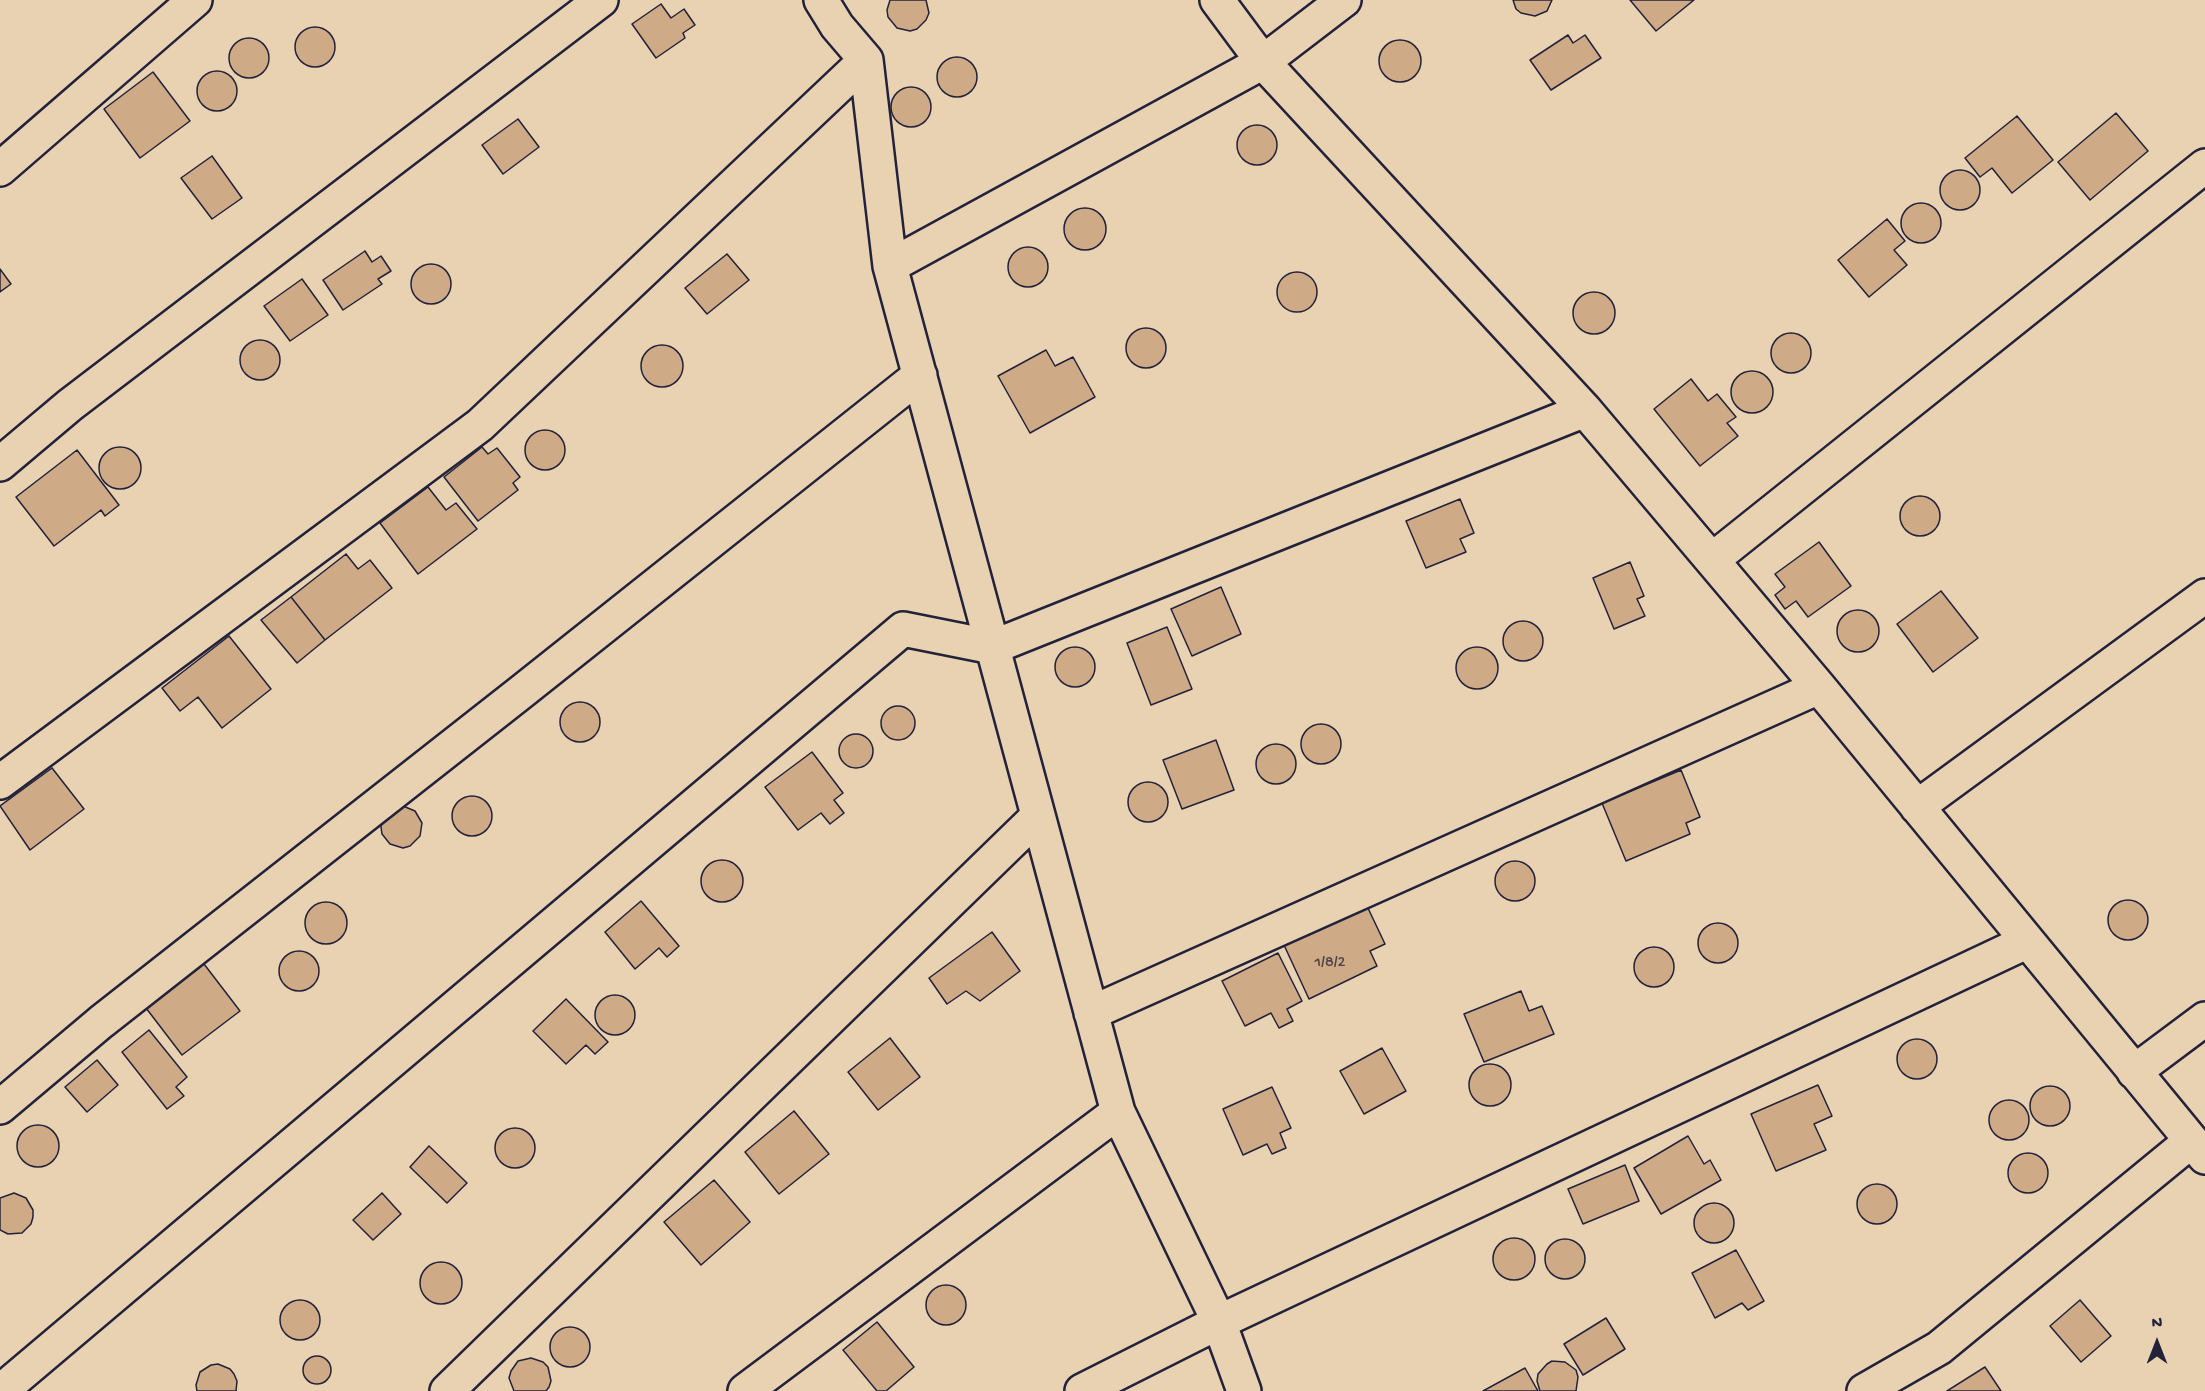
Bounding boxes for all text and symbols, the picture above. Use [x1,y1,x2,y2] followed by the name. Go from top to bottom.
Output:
[1315,954,1345,974] house number: 1/8/2
[2127,1313,2187,1373] north arrow
[2152,1315,2162,1334] text: N

